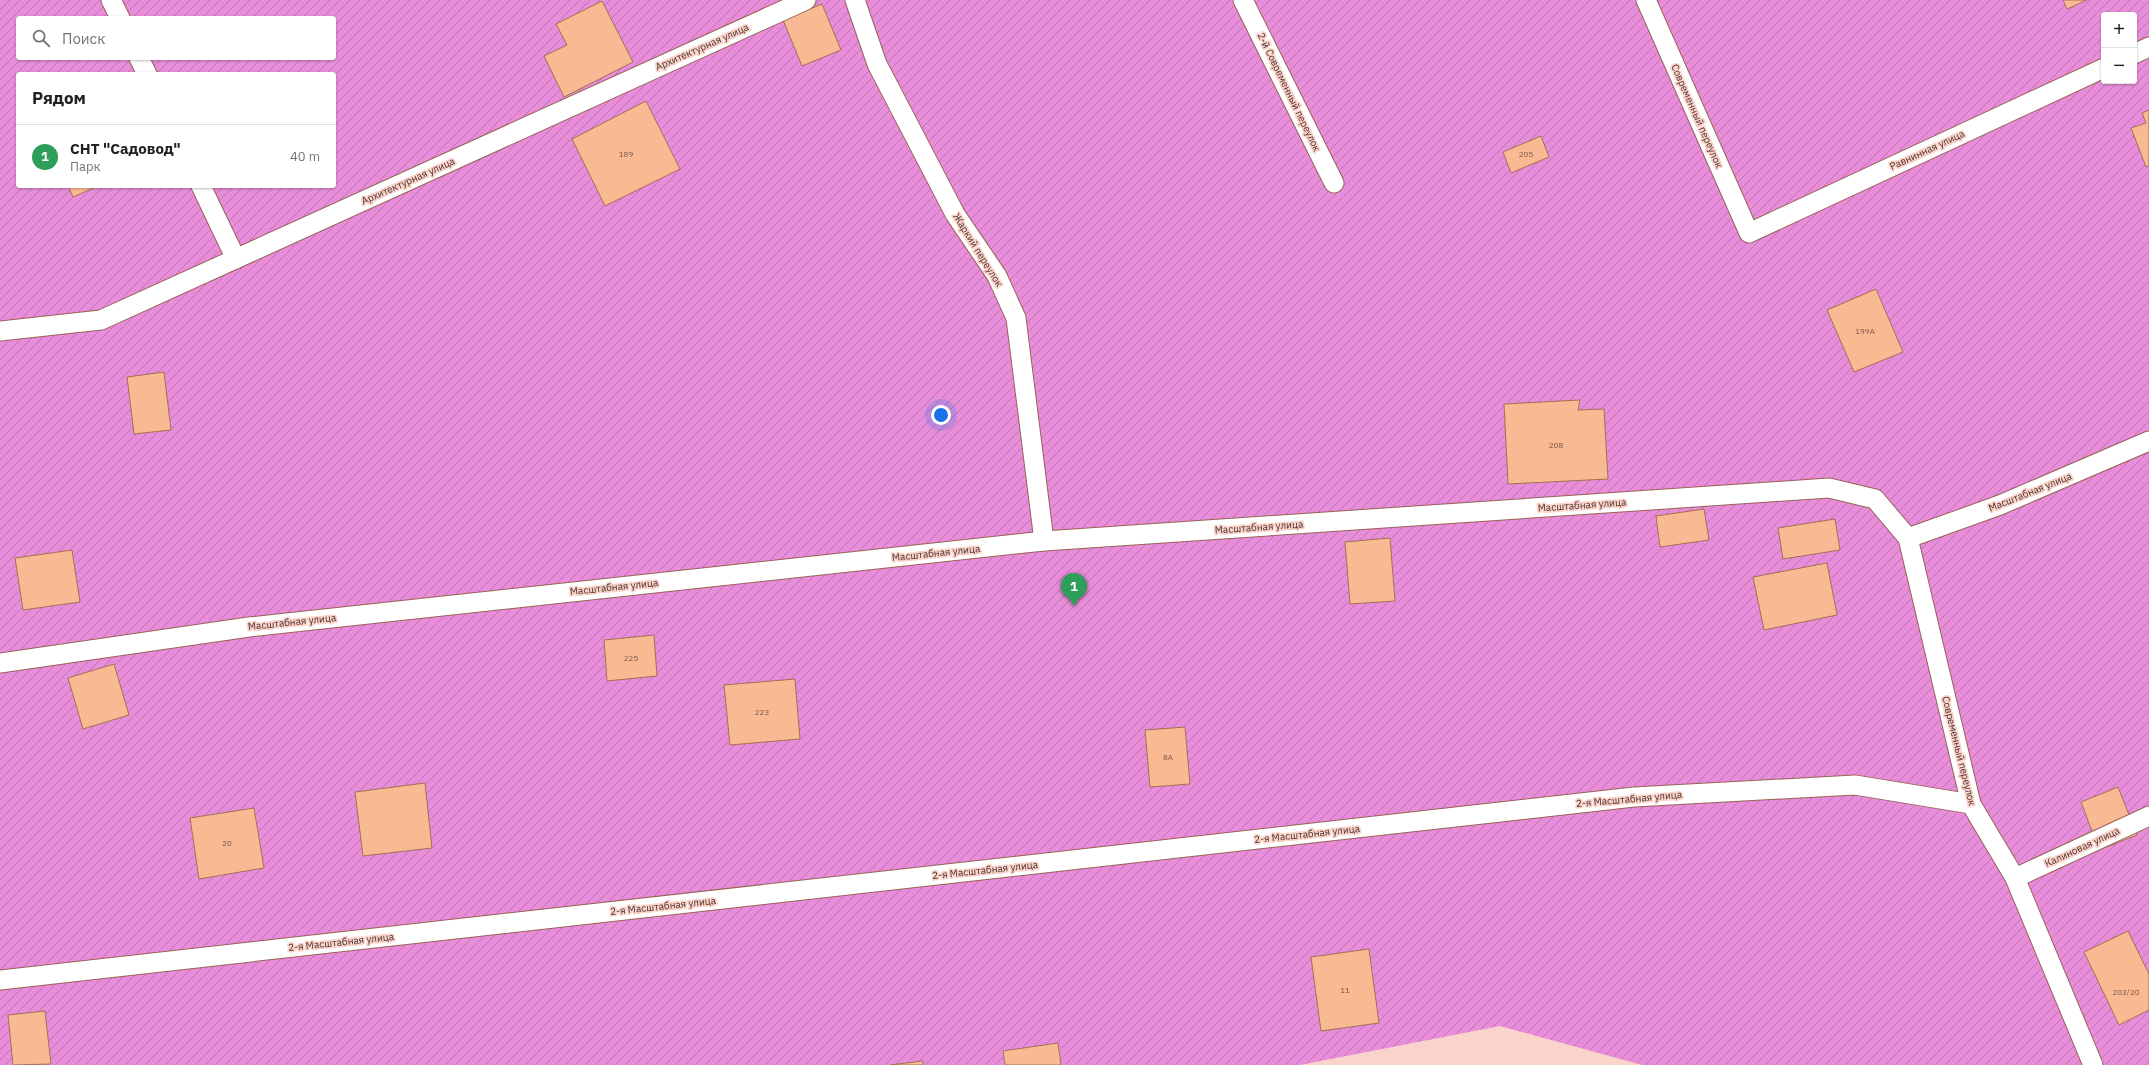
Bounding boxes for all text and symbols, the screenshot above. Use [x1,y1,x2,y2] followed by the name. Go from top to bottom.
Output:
[2101,12,2137,84] map controls
[2101,12,2137,48] button: +
[16,16,336,60] search box
[653,20,751,73] street label: Архитектурная улица
[30,27,52,49] icon: search
[62,29,105,48] text: Поиск
[1255,30,1324,154] street label: 2-й Современный переулок
[2101,48,2137,84] button: −
[1668,62,1726,170] street label: Современный переулок
[32,87,86,109] text: Рядом
[1887,127,1967,173] street label: Равнинная улица
[70,139,181,158] text: СНТ "Садовод"
[41,148,49,165] text: 1
[290,148,320,165] text: 40 m
[619,149,633,159] house number: 189
[1519,149,1533,159] house number: 205
[359,154,457,207] street label: Архитектурная улица
[70,158,101,175] text: Парк
[950,211,1006,290] street label: Жаркий переулок
[1855,326,1875,336] house number: 199А
[931,405,951,425] your location
[1549,440,1563,450] house number: 208
[1986,469,2074,515] street label: Масштабная улица
[1537,495,1627,515] street label: Масштабная улица
[1214,517,1304,537] street label: Масштабная улица
[891,542,981,564] street label: Масштабная улица
[1061,573,1087,606] pin: 1
[569,576,659,598] street label: Масштабная улица
[247,611,337,633] street label: Масштабная улица
[624,653,638,663] house number: 225
[1939,695,1979,808] street label: Современный переулок
[755,707,769,717] house number: 223
[1163,752,1173,762] house number: 8А
[1575,788,1683,810] street label: 2-я Масштабная улица
[1253,822,1361,846] street label: 2-я Масштабная улица
[2042,824,2122,870] street label: Калиновая улица
[222,838,232,848] house number: 20
[931,858,1039,882] street label: 2-я Масштабная улица
[609,894,717,918] street label: 2-я Масштабная улица
[287,930,395,954] street label: 2-я Масштабная улица
[1340,985,1350,995] house number: 11
[2112,987,2140,997] house number: 203/20

